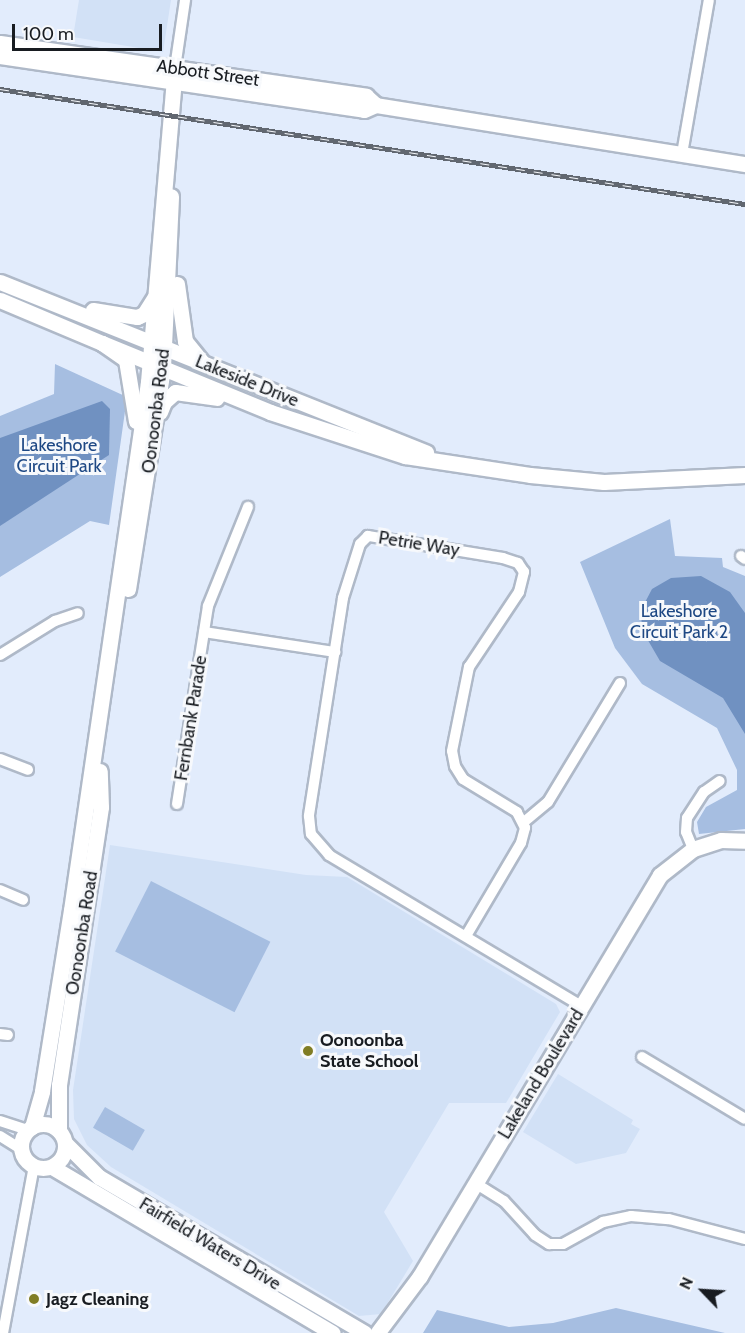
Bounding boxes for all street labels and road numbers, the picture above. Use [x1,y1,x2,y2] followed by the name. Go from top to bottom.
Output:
[155,55,261,91] street label: Abbott Street
[138,348,174,474] street label: Oonoonba Road
[192,350,302,412] street label: Lakeside Drive
[377,527,461,561] street label: Petrie Way
[170,654,212,782] street label: Fernbank Parade
[62,869,102,997] street label: Oonoonba Road
[494,1005,588,1143] street label: Lakeland Boulevard
[135,1193,285,1295] street label: Fairfield Waters Drive

